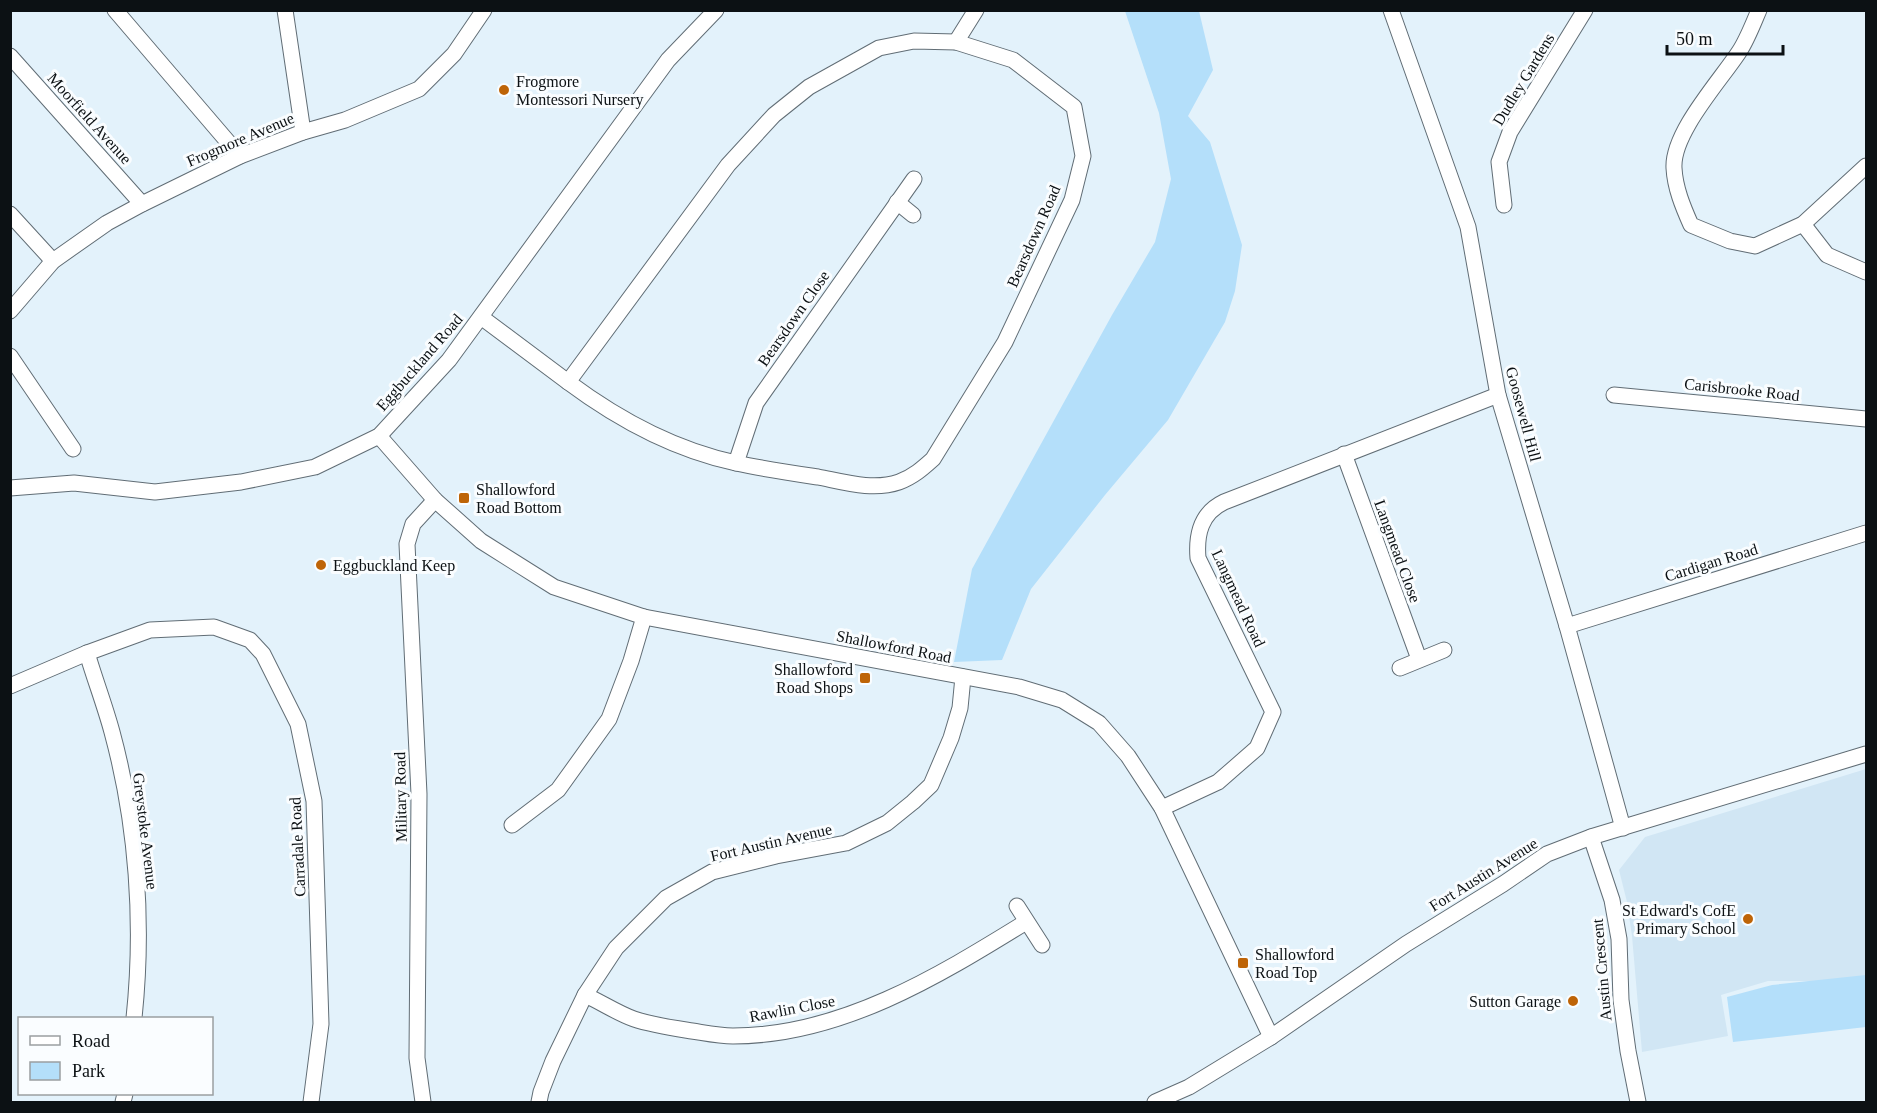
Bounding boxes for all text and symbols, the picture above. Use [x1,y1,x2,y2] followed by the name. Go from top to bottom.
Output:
[1667,18,1782,56] scale bar
[1676,29,1713,49] text: 50 m
[1489,30,1558,129] street label: Dudley Gardens
[44,69,135,167] street label: Moorfield Avenue
[516,73,644,109] place label: Frogmore Montessori Nursery
[497,83,511,97] marker: Frogmore Montessori Nursery
[184,109,297,171] street label: Frogmore Avenue
[1003,183,1064,290] street label: Bearsdown Road
[754,267,833,369] street label: Bearsdown Close
[373,311,467,415] street label: Eggbuckland Road
[1503,365,1544,464] street label: Goosewell Hill
[1683,375,1801,404] street label: Carisbrooke Road
[476,481,562,516] place label: Shallowford Road Bottom
[457,491,471,505] marker: Shallowford Road Bottom
[1370,498,1424,605] street label: Langmead Close
[1663,540,1760,586] street label: Cardigan Road
[1208,547,1269,650] street label: Langmead Road
[333,557,455,575] place label: Eggbuckland Keep
[314,558,328,572] marker: Eggbuckland Keep
[835,627,953,666] street label: Shallowford Road
[774,661,853,697] place label: Shallowford Road Shops
[858,671,872,685] marker: Shallowford Road Shops
[391,752,411,842] street label: Military Road
[129,772,161,891] street label: Greystoke Avenue
[286,797,309,897] street label: Carradale Road
[709,820,834,865] street label: Fort Austin Avenue
[1426,834,1540,915] street label: Fort Austin Avenue
[1622,902,1737,938] place label: St Edward's CofE Primary School
[1741,912,1755,926] marker: St Edward's CofE Primary School
[1589,918,1614,1022] street label: Austin Crescent
[1255,946,1334,982] place label: Shallowford Road Top
[1236,956,1250,970] marker: Shallowford Road Top
[748,992,836,1025] street label: Rawlin Close
[1469,993,1561,1011] place label: Sutton Garage
[1566,994,1580,1008] marker: Sutton Garage
[18,1017,213,1095] legend
[72,1031,110,1051] text: Road
[72,1061,105,1081] text: Park

